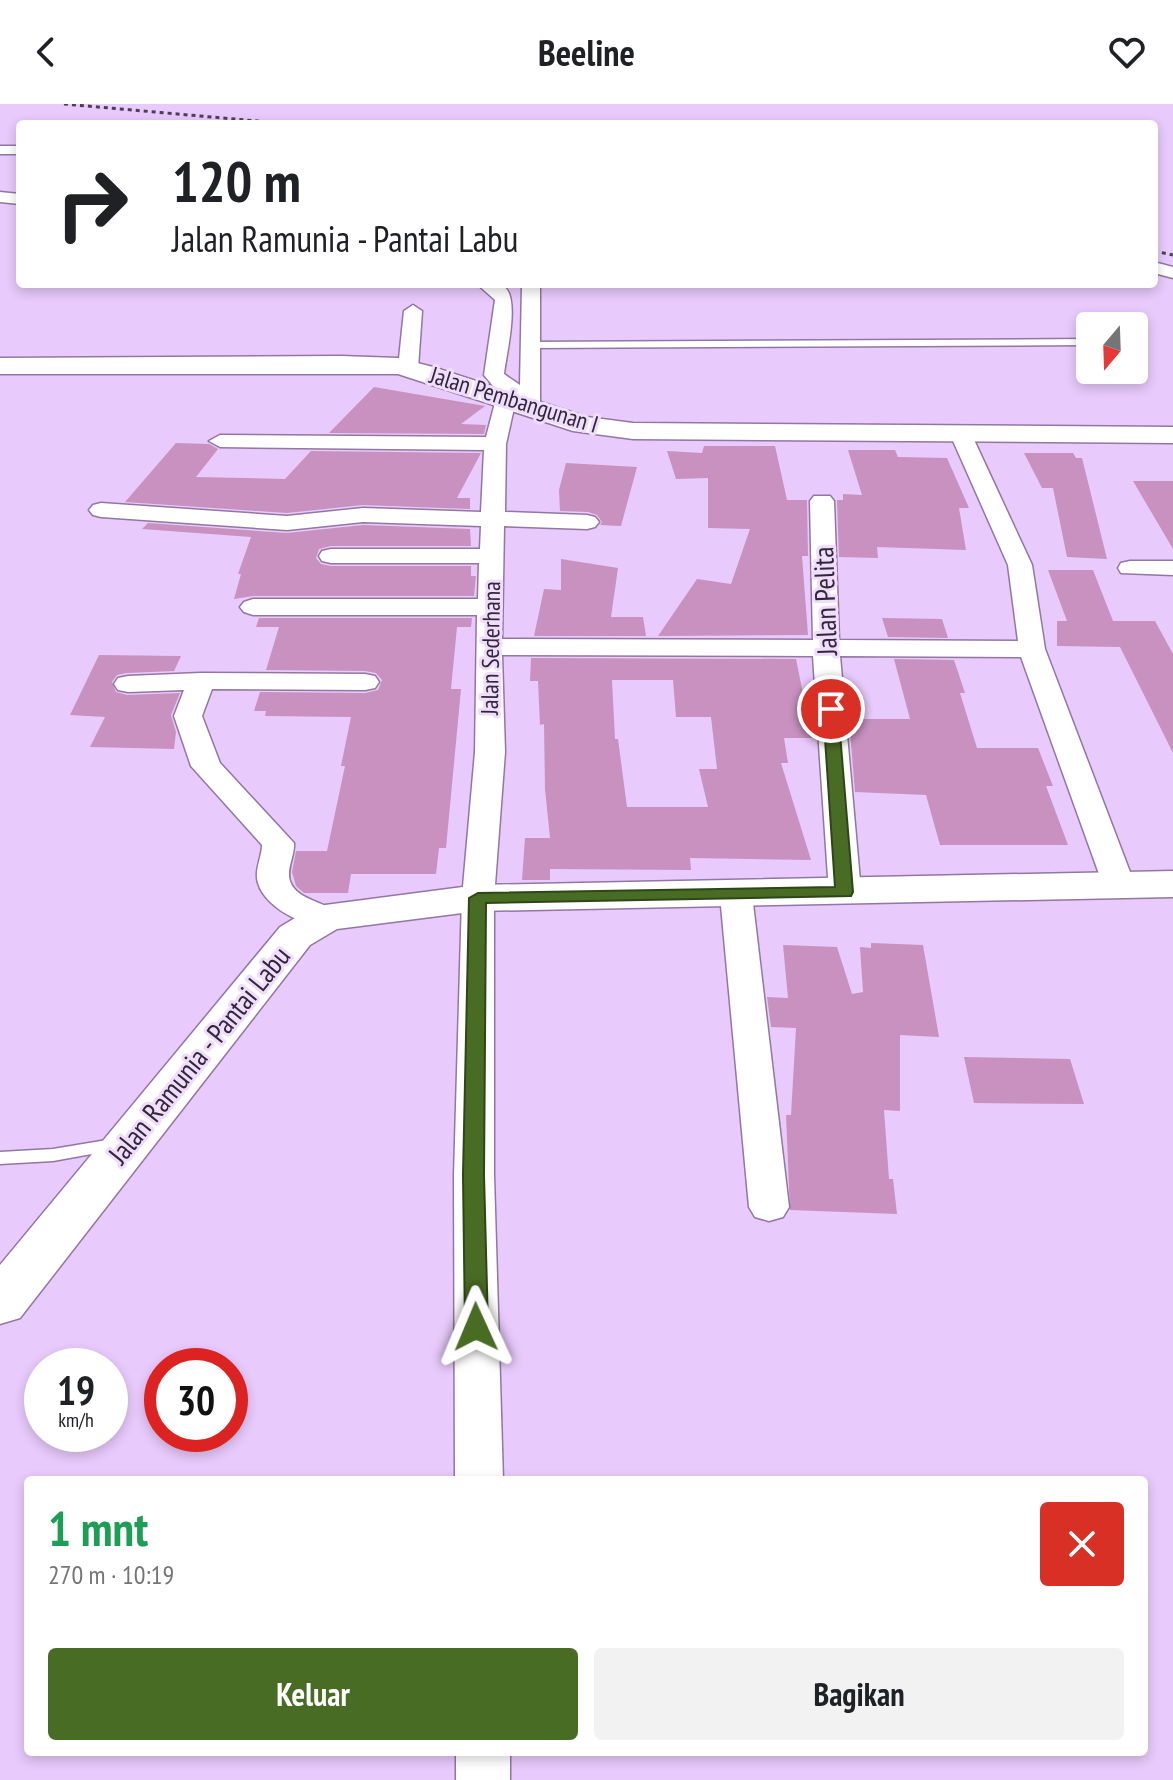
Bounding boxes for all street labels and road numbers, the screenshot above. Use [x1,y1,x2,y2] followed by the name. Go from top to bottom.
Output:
[425,359,602,440] street label: Jalan Pembangunan I
[804,546,845,657] street label: Jalan Pelita
[474,581,507,716] street label: Jalan Sederhana
[99,938,298,1172] street label: Jalan Ramunia - Pantai Labu

